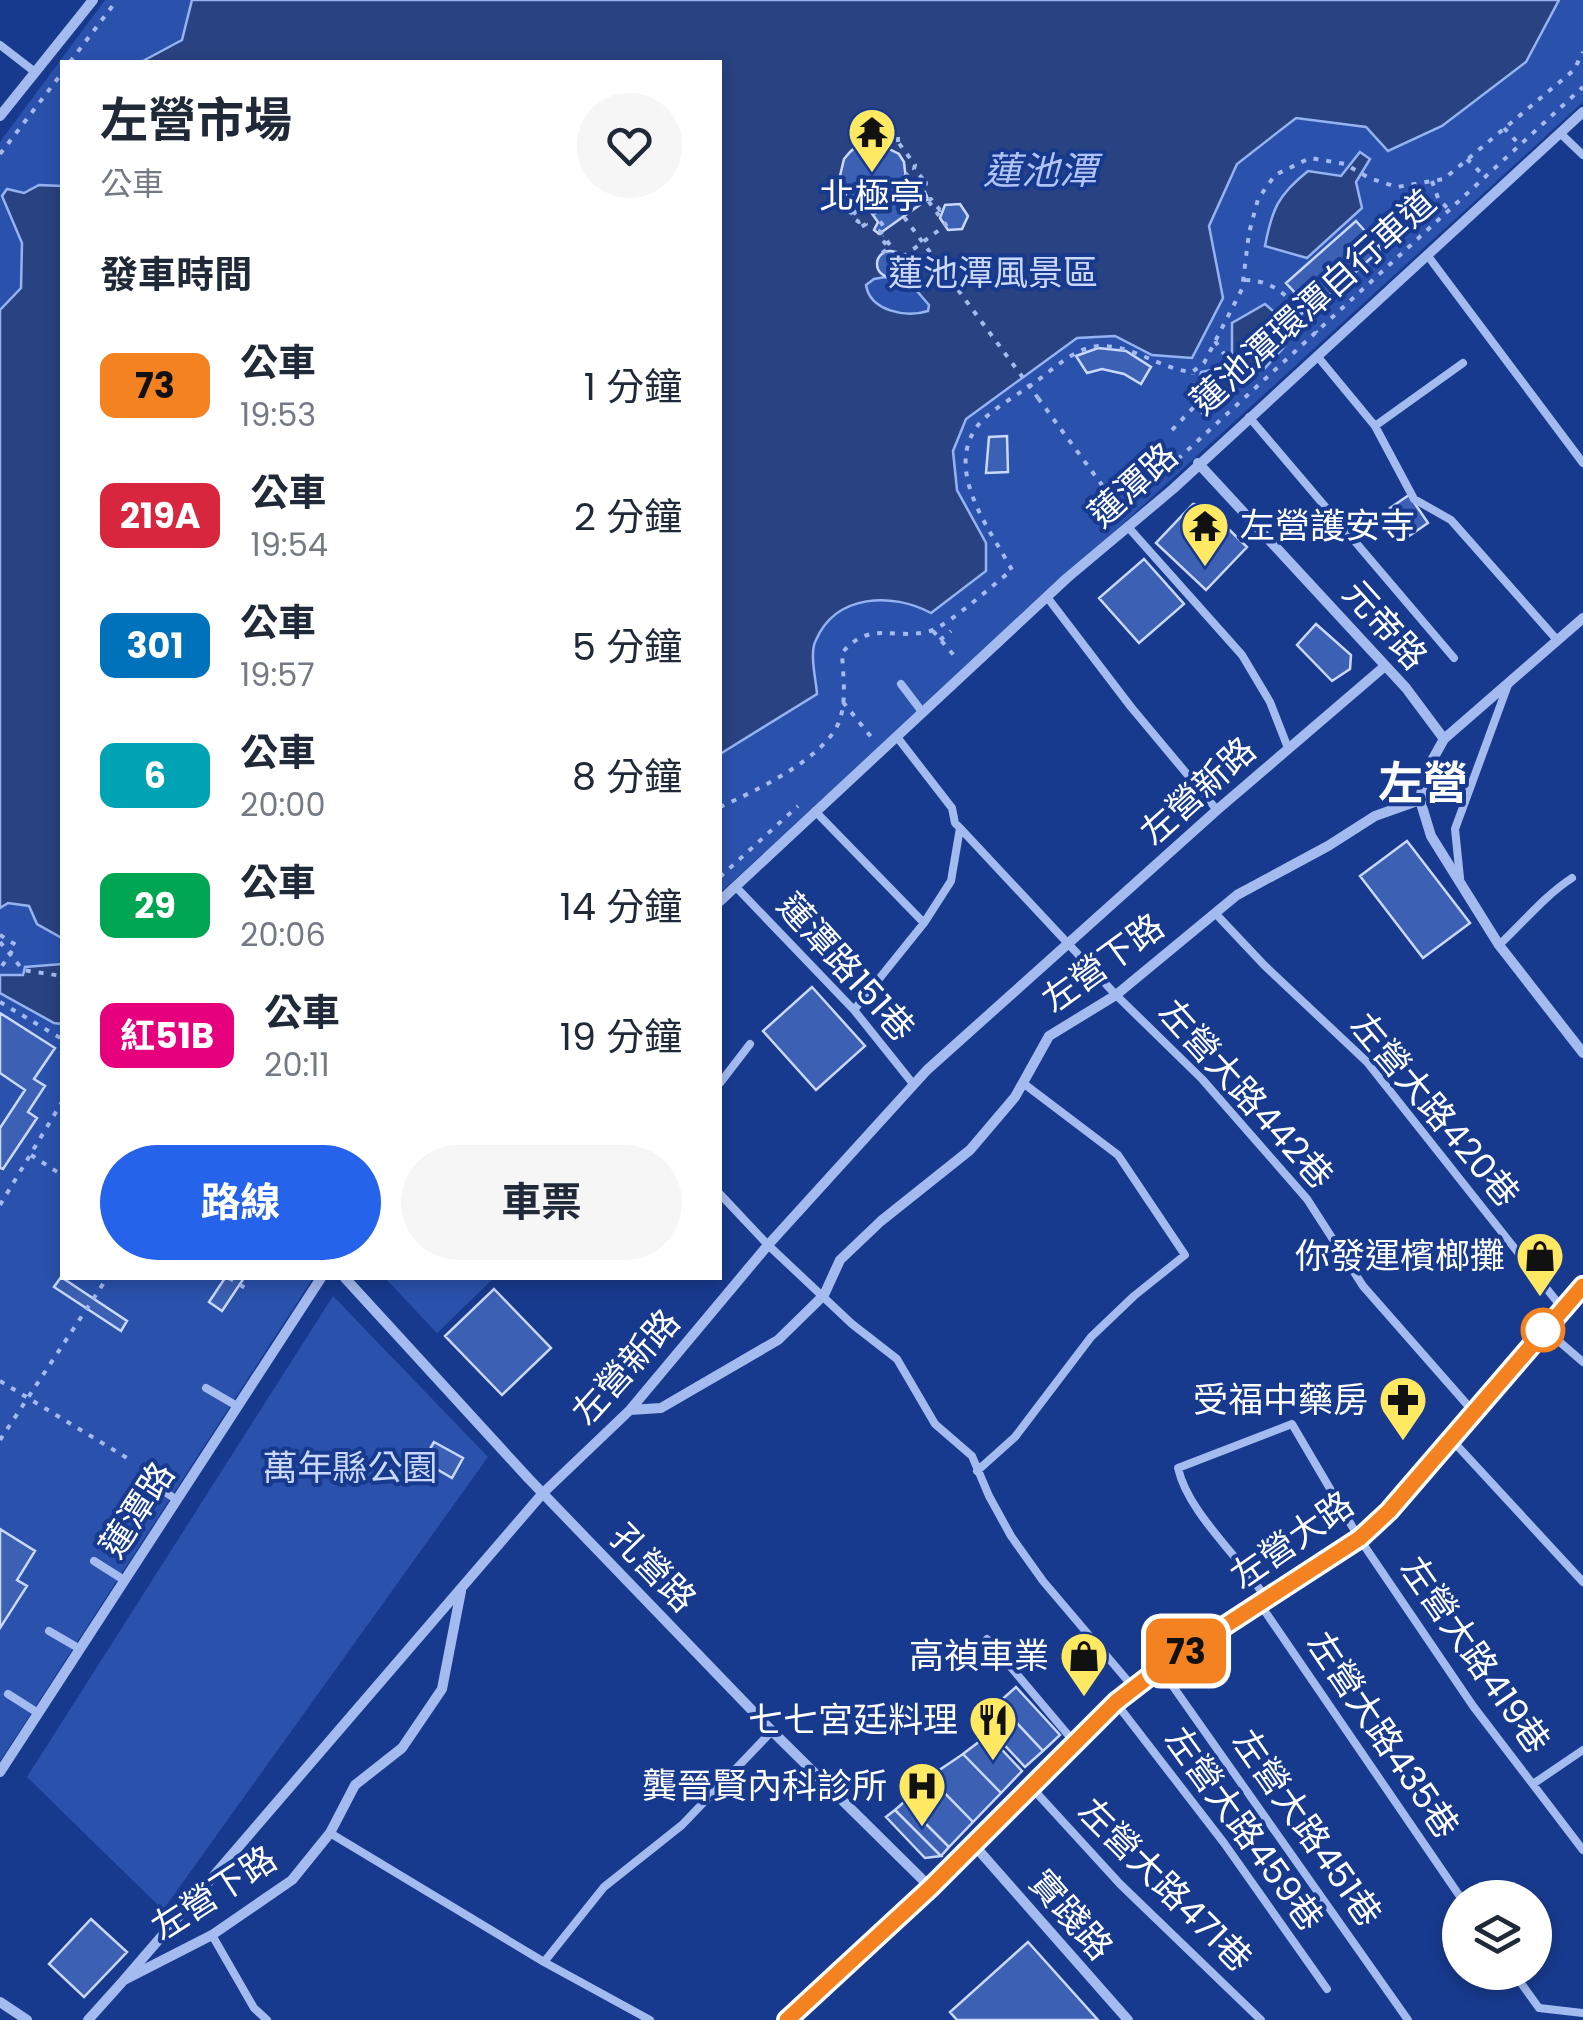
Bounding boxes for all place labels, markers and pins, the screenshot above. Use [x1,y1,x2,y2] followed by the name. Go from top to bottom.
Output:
[846,106,898,174] temple icon: 北極亭
[819,171,925,220] place label: 北極亭
[1179,500,1231,568] temple icon: 左營護安寺
[1240,501,1415,550] place label: 左營護安寺
[1514,1230,1566,1298] shop icon: 你發運檳榔攤
[1295,1231,1505,1280] place label: 你發運檳榔攤
[1522,1309,1564,1351] unlabelled marker
[1377,1374,1429,1442] pharmacy icon: 受福中藥房
[1193,1375,1368,1424] place label: 受福中藥房
[1058,1630,1110,1698] shop icon: 高禎車業
[909,1631,1049,1680] place label: 高禎車業
[967,1694,1019,1762] restaurant icon: 七七宮廷料理
[748,1695,958,1744] place label: 七七宮廷料理
[896,1760,948,1828] hospital icon: 龔晉賢內科診所
[642,1761,887,1810] place label: 龔晉賢內科診所

